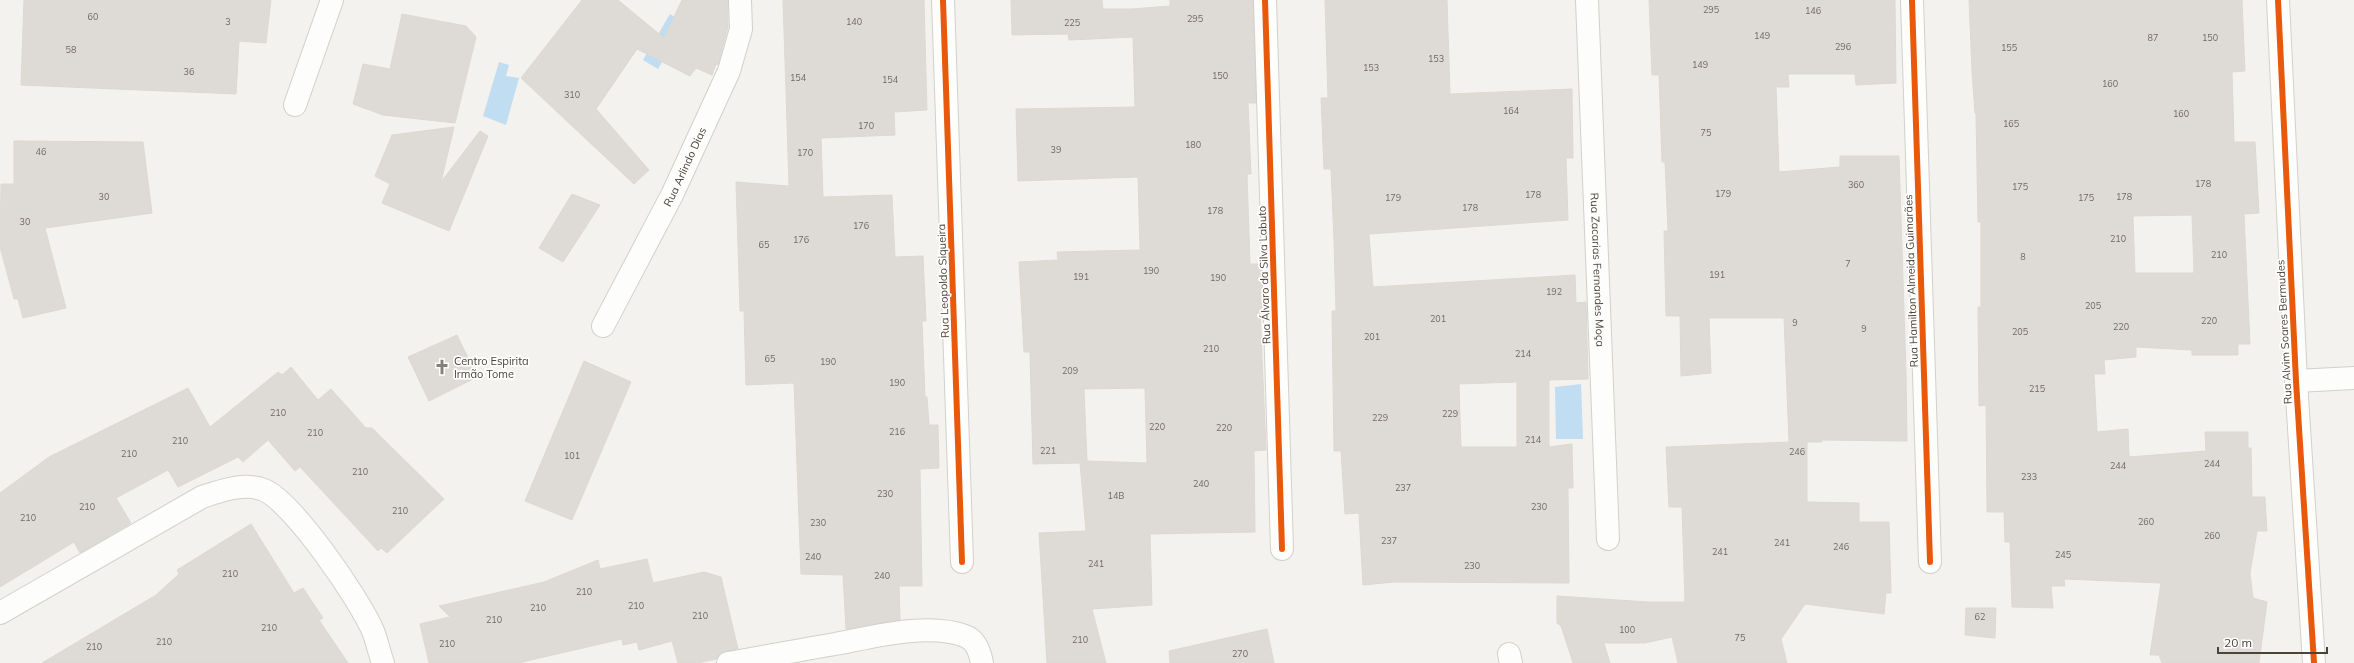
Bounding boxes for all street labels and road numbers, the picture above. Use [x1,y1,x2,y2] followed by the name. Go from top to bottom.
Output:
[660,125,709,209] street label: Rua Arlindo Dias
[1588,192,1608,347] street label: Rua Zacarias Fernandes Moça
[1901,194,1921,368] street label: Rua Hamilton Almeida Guimarães
[1255,206,1273,344] street label: Rua Álvaro da Silva Labuto
[934,224,952,338] street label: Rua Leopoldo Siqueira
[2273,259,2295,405] street label: Rua Alvim Soares Bermudes

